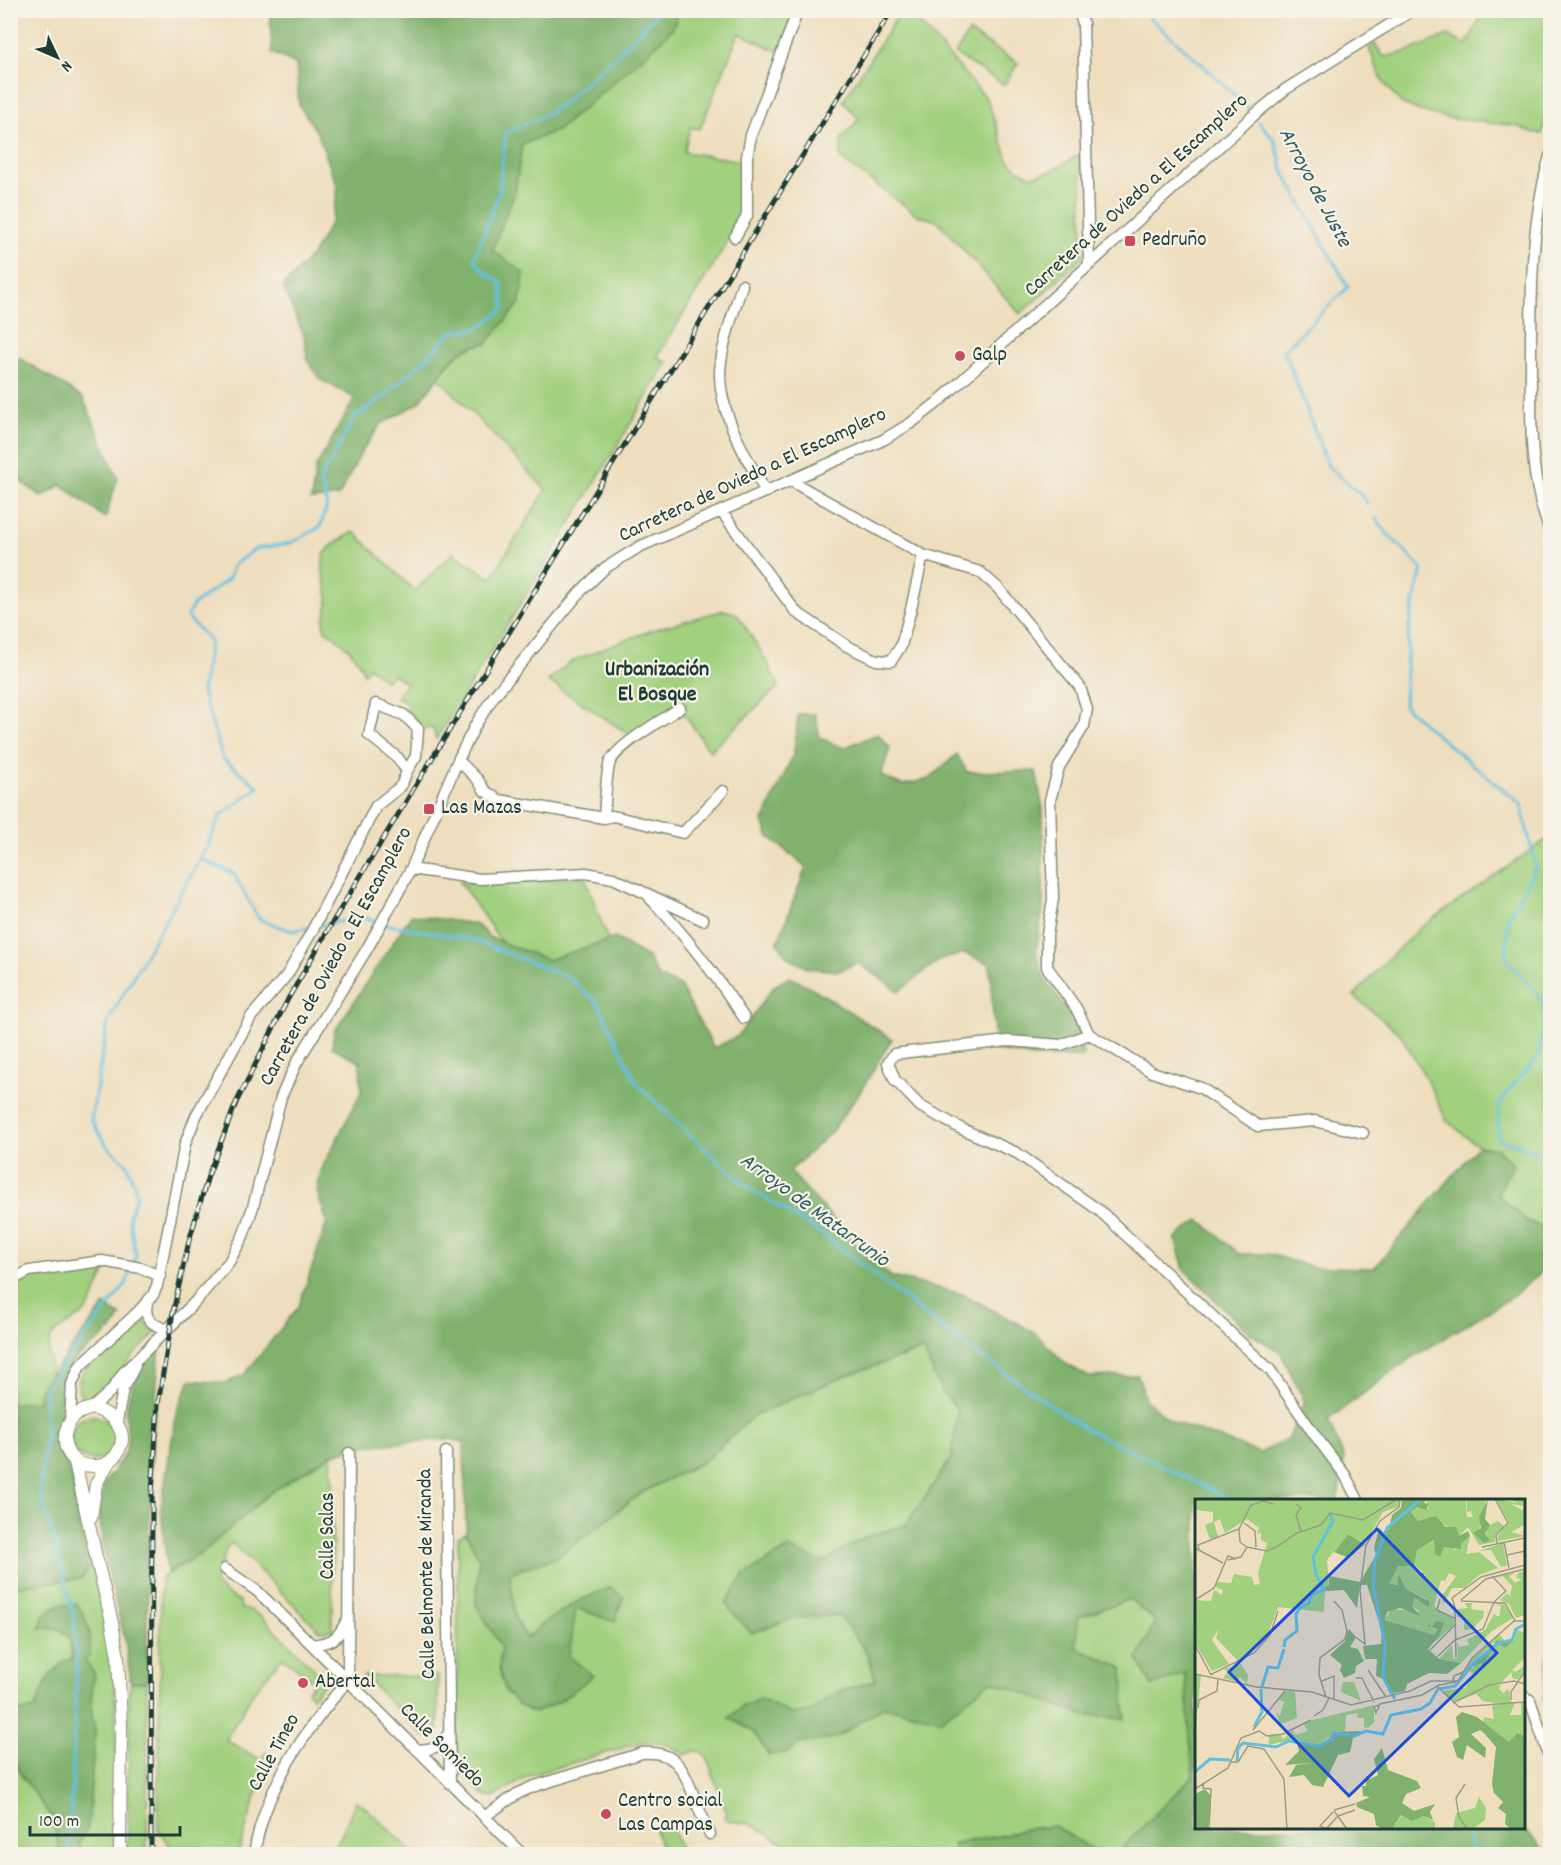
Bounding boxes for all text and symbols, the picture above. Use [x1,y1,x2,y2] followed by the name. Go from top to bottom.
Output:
[27,27,87,87] north arrow
[55,55,77,77] text: N
[1018,87,1256,305] street label: Carretera de Oviedo a El Escamplero
[1269,123,1359,254] water label: Arroyo de Juste
[1142,226,1207,256] place label: Pedruño
[1123,234,1137,248] marker: Pedruño
[972,341,1007,371] place label: Galp
[953,349,967,363] marker: Galp
[614,401,892,551] street label: Carretera de Oviedo a El Escamplero
[605,655,709,711] district label: Urbanización El Bosque
[441,794,522,824] place label: Las Mazas
[422,802,436,816] marker: Las Mazas
[253,822,421,1092] street label: Carretera de Oviedo a El Escamplero
[733,1146,896,1277] water label: Arroyo de Matarrunio
[411,1467,445,1680] street label: Calle Belmonte de Miranda
[314,1492,344,1580] street label: Calle Salas
[1195,1499,1525,1829] inset map
[315,1668,375,1698] place label: Abertal
[296,1676,310,1690] marker: Abertal
[392,1697,490,1795] street label: Calle Somiedo
[241,1709,309,1797] street label: Calle Tineo
[618,1787,722,1841] place label: Centro social Las Campas
[30,1799,180,1837] scale bar
[599,1807,613,1821] marker: Centro social Las Campas
[39,1810,79,1835] text: 100 m

